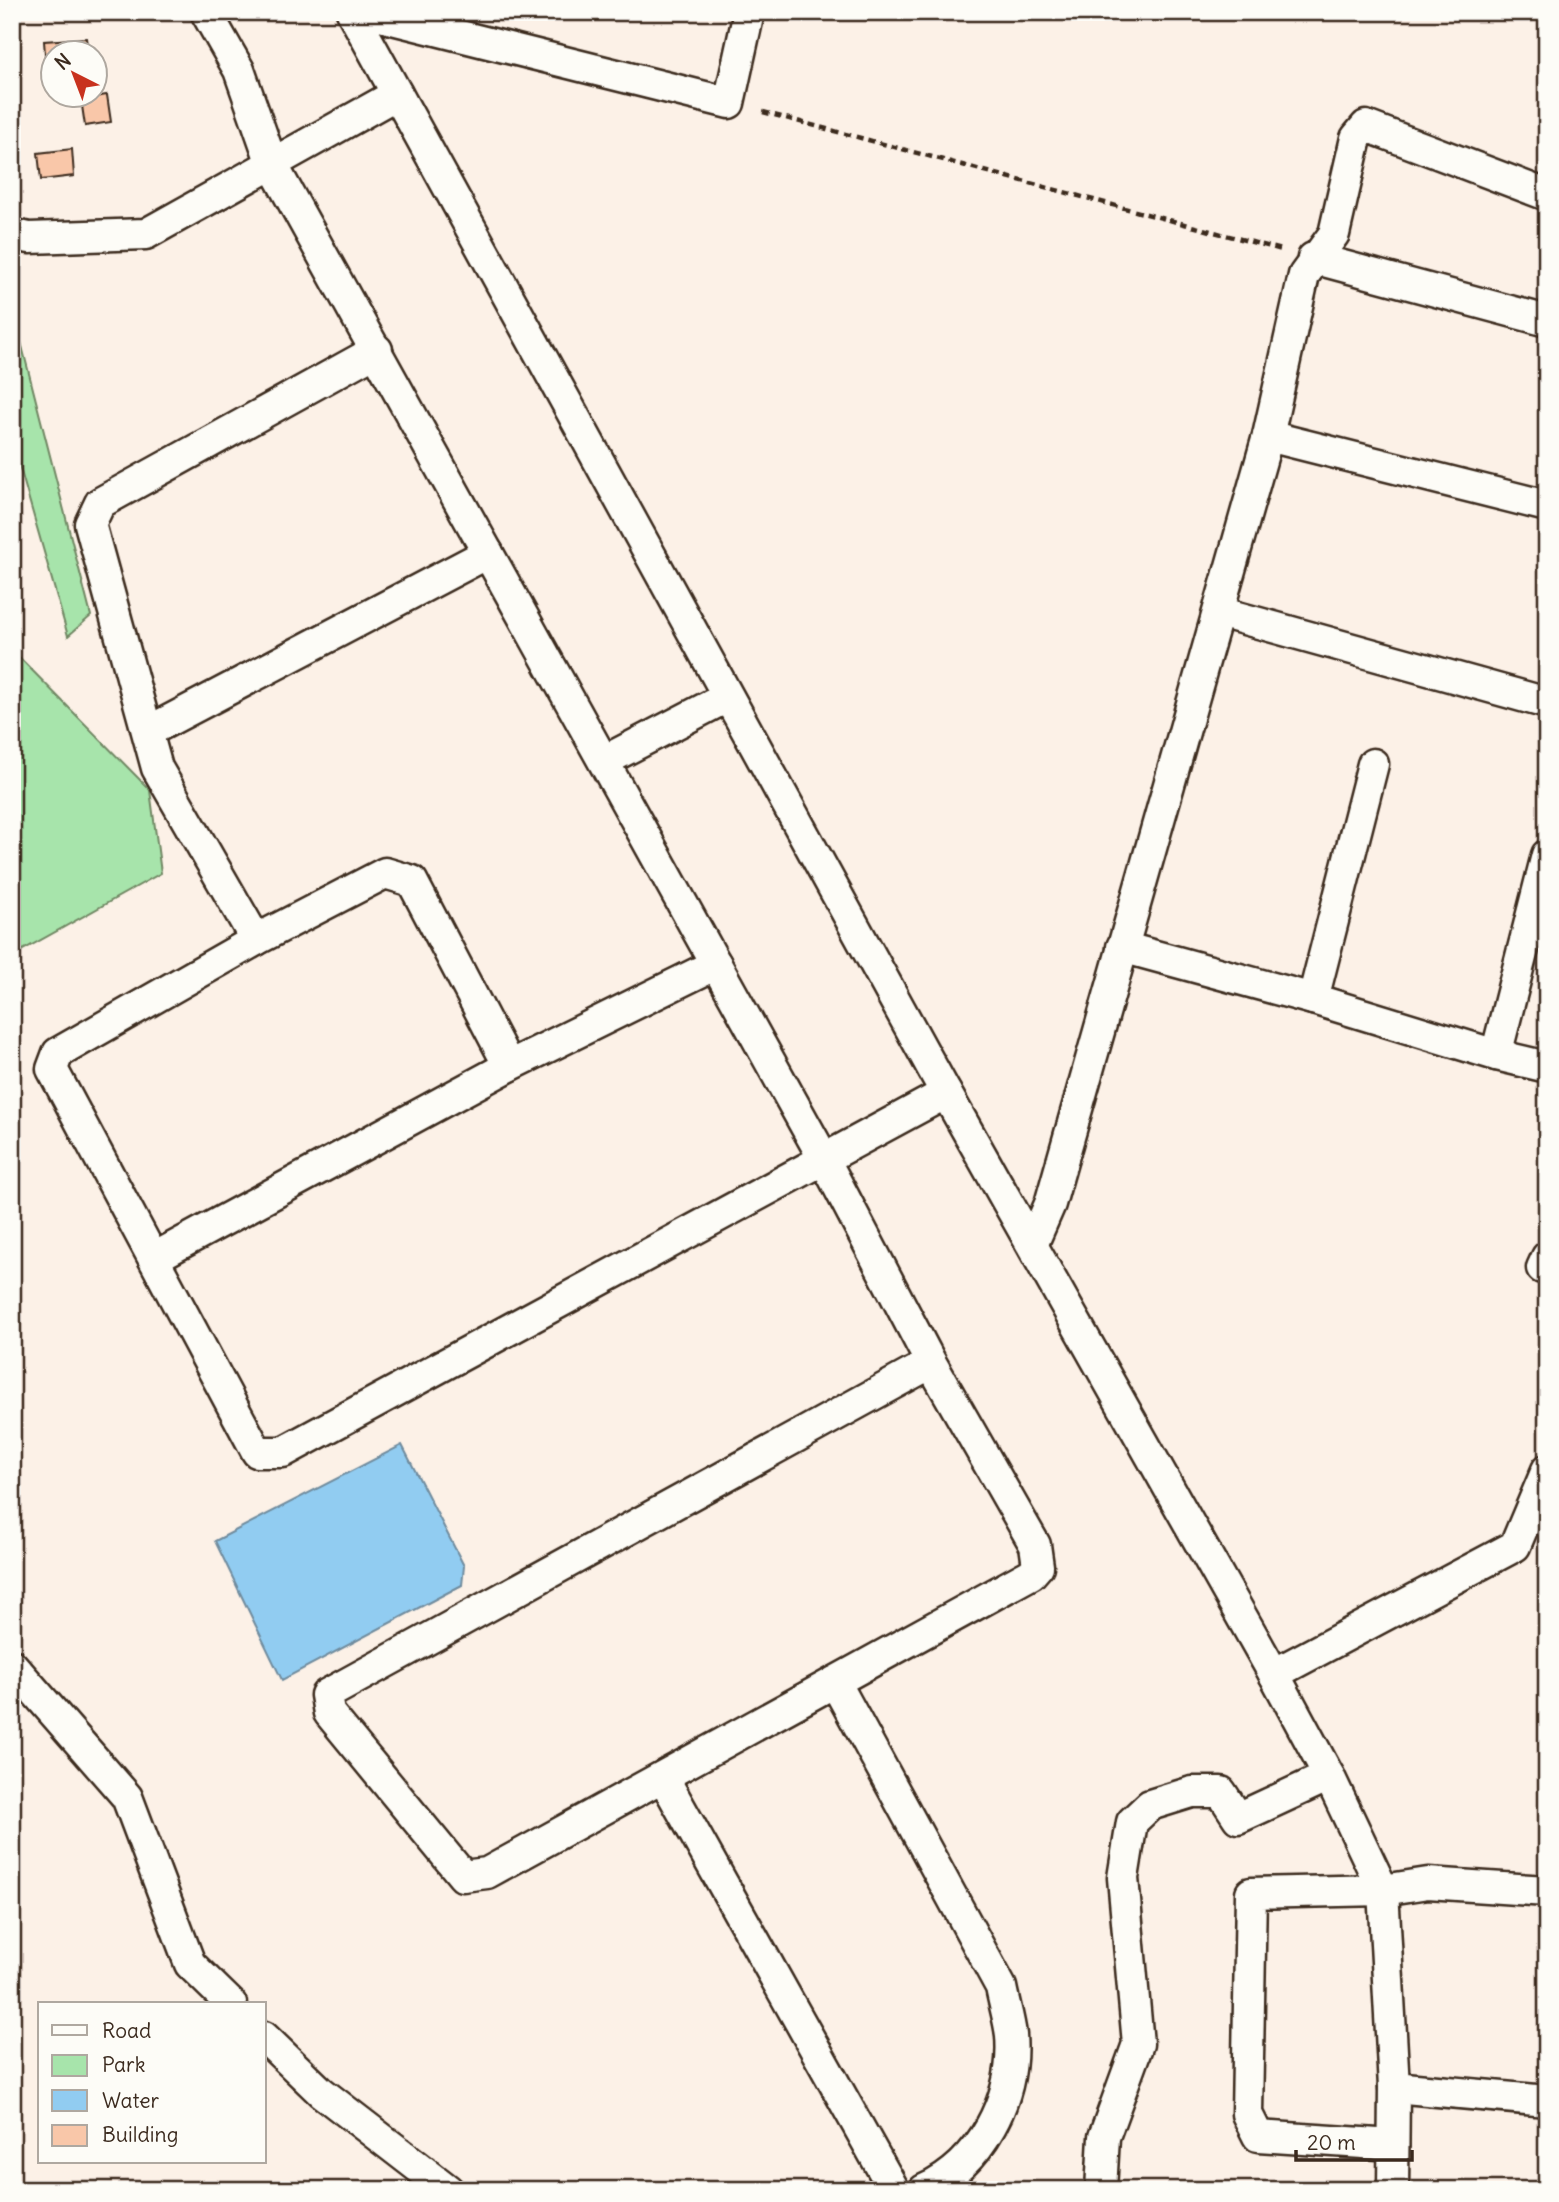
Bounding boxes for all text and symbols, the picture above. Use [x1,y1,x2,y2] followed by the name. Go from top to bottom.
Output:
[38,38,108,108] north arrow
[50,48,76,75] text: N
[38,2002,266,2164] legend
[102,2017,151,2044] text: Road
[102,2051,145,2078] text: Park
[102,2087,160,2114] text: Water
[1296,2118,1412,2162] scale bar
[102,2121,178,2148] text: Building
[1307,2129,1356,2156] text: 20 m

